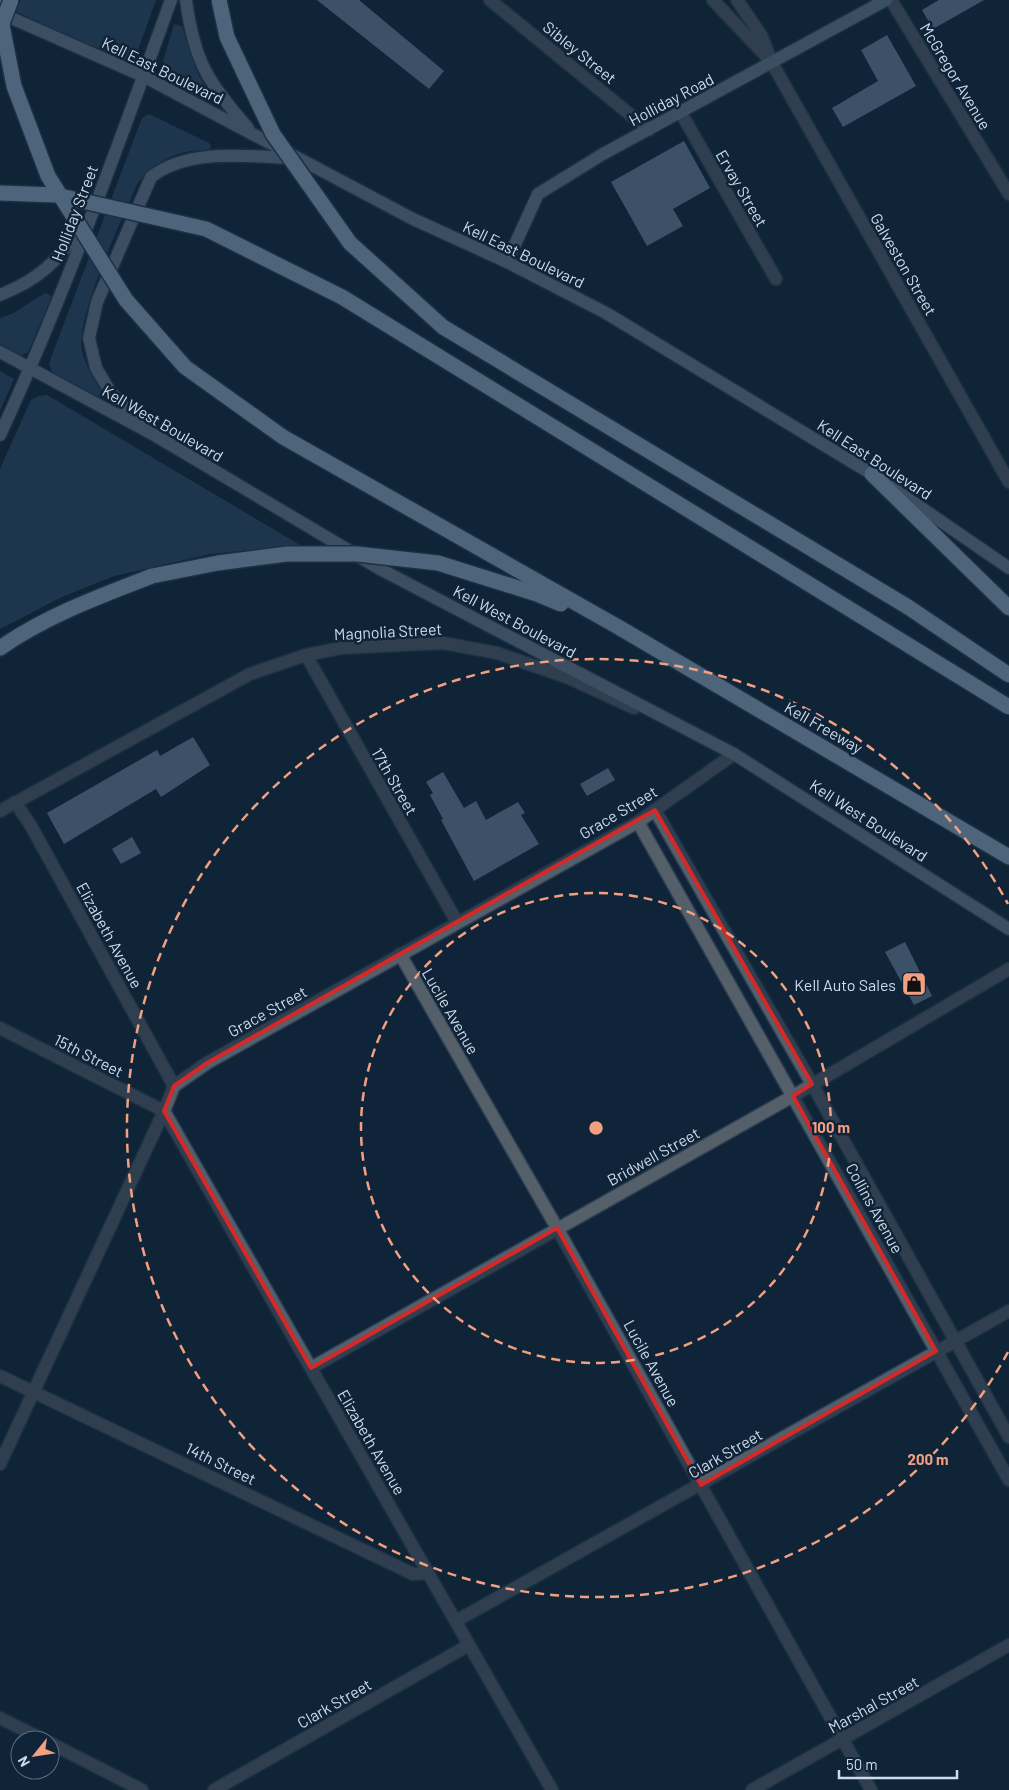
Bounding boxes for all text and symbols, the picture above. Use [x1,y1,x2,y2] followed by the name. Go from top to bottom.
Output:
[540,17,620,87] street label: Sibley Street
[917,19,995,133] street label: McGregor Avenue
[99,32,227,108] street label: Kell East Boulevard
[625,69,717,129] street label: Holliday Road
[712,146,772,230] street label: Ervay Street
[47,162,101,264] street label: Holliday Street
[867,210,941,318] street label: Galveston Street
[460,216,588,292] street label: Kell East Boulevard
[99,381,227,465] street label: Kell West Boulevard
[814,415,936,503] street label: Kell East Boulevard
[450,581,580,661] street label: Kell West Boulevard
[333,619,443,643] street label: Magnolia Street
[782,697,867,757] street label: Kell Freeway
[368,744,422,818] street label: 17th Street
[807,775,931,865] street label: Kell West Boulevard
[576,781,660,843] street label: Grace Street
[73,879,147,991] street label: Elizabeth Avenue
[419,965,483,1057] street label: Lucile Avenue
[901,971,927,997] shop icon: Kell Auto Sales
[794,975,896,994] place label: Kell Auto Sales
[224,981,310,1041] street label: Grace Street
[51,1029,127,1081] street label: 15th Street
[812,1118,850,1136] text: 100 m
[587,1119,605,1137] centre of rings
[603,1123,703,1189] street label: Bridwell Street
[842,1160,908,1256] street label: Collins Avenue
[620,1316,684,1410] street label: Lucile Avenue
[334,1386,410,1498] street label: Elizabeth Avenue
[685,1424,765,1482] street label: Clark Street
[183,1438,259,1488] street label: 14th Street
[907,1450,949,1468] text: 200 m
[824,1671,922,1737] street label: Marshal Street
[294,1674,374,1732] street label: Clark Street
[10,1730,60,1780] north arrow
[839,1748,956,1780] scale bar
[14,1753,33,1770] text: N
[846,1755,878,1773] text: 50 m

